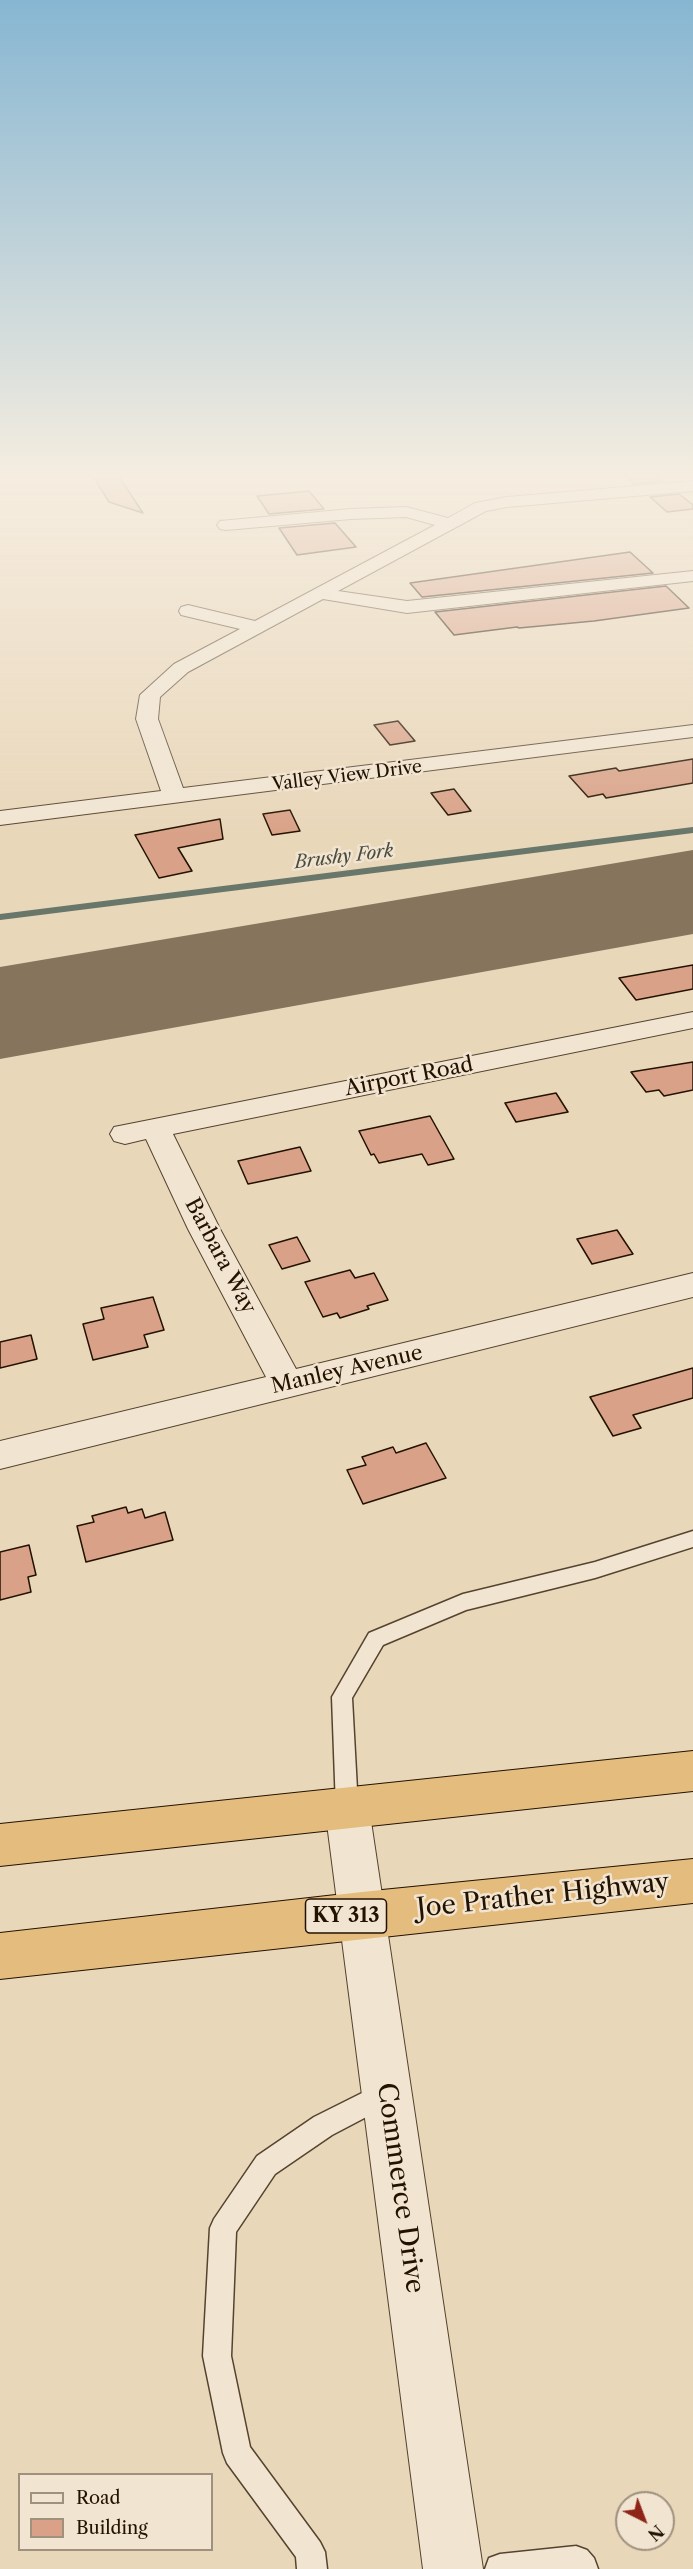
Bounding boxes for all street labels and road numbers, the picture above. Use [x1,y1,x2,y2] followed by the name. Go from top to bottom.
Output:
[271,756,423,796] street label: Valley View Drive
[343,1052,475,1102] street label: Airport Road
[179,1194,261,1318] street label: Barbara Way
[269,1340,425,1400] street label: Manley Avenue
[415,1867,671,1925] street label: Joe Prather Highway
[306,1899,386,1933] road number: KY 313
[370,2081,430,2295] street label: Commerce Drive

